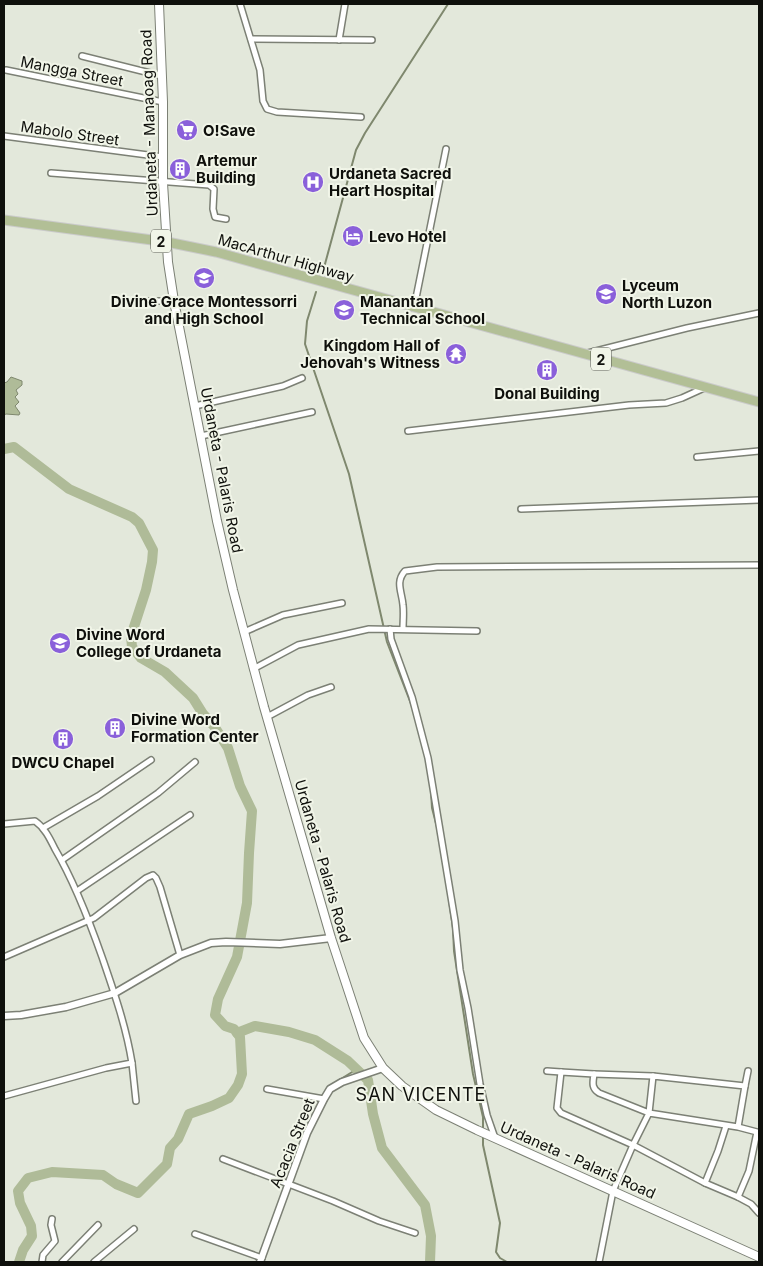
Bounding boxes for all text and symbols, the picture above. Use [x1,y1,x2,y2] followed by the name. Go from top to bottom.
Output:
[136,29,162,217] street label: Urdaneta - Manaoag Road
[19,52,125,90] street label: Mangga Street
[19,117,121,149] street label: Mabolo Street
[175,118,199,142] supermarket icon: O!Save
[203,121,256,140] place label: O!Save
[196,151,257,187] place label: Artemur Building
[168,157,192,181] building icon: Artemur Building
[329,164,451,200] place label: Urdaneta Sacred Heart Hospital
[301,170,325,194] hospital icon: Urdaneta Sacred Heart Hospital
[341,224,365,248] hotel icon: Levo Hotel
[369,227,446,246] place label: Levo Hotel
[216,229,357,287] street label: MacArthur Highway
[151,230,171,252] road number: 2
[192,266,216,290] school or university icon: Divine Grace Montessorri and High School
[622,276,712,312] place label: Lyceum North Luzon
[594,282,618,306] school or university icon: Lyceum North Luzon
[111,292,297,328] place label: Divine Grace Montessorri and High School
[360,292,485,328] place label: Manantan Technical School
[332,298,356,322] school or university icon: Manantan Technical School
[300,336,440,372] place label: Kingdom Hall of Jehovah's Witness
[444,342,468,366] temple icon: Kingdom Hall of Jehovah's Witness
[591,348,611,370] road number: 2
[535,358,559,382] building icon: Donal Building
[494,384,600,403] place label: Donal Building
[197,386,247,554] street label: Urdaneta - Palaris Road
[76,625,221,661] place label: Divine Word College of Urdaneta
[48,631,72,655] school or university icon: Divine Word College of Urdaneta
[131,710,259,746] place label: Divine Word Formation Center
[103,716,127,740] building icon: Divine Word Formation Center
[51,727,75,751] building icon: DWCU Chapel
[12,753,114,772] place label: DWCU Chapel
[291,777,355,945] street label: Urdaneta - Palaris Road
[356,1084,486,1105] district label: SAN VICENTE
[265,1095,319,1190] street label: Acacia Street
[497,1117,659,1203] street label: Urdaneta - Palaris Road

